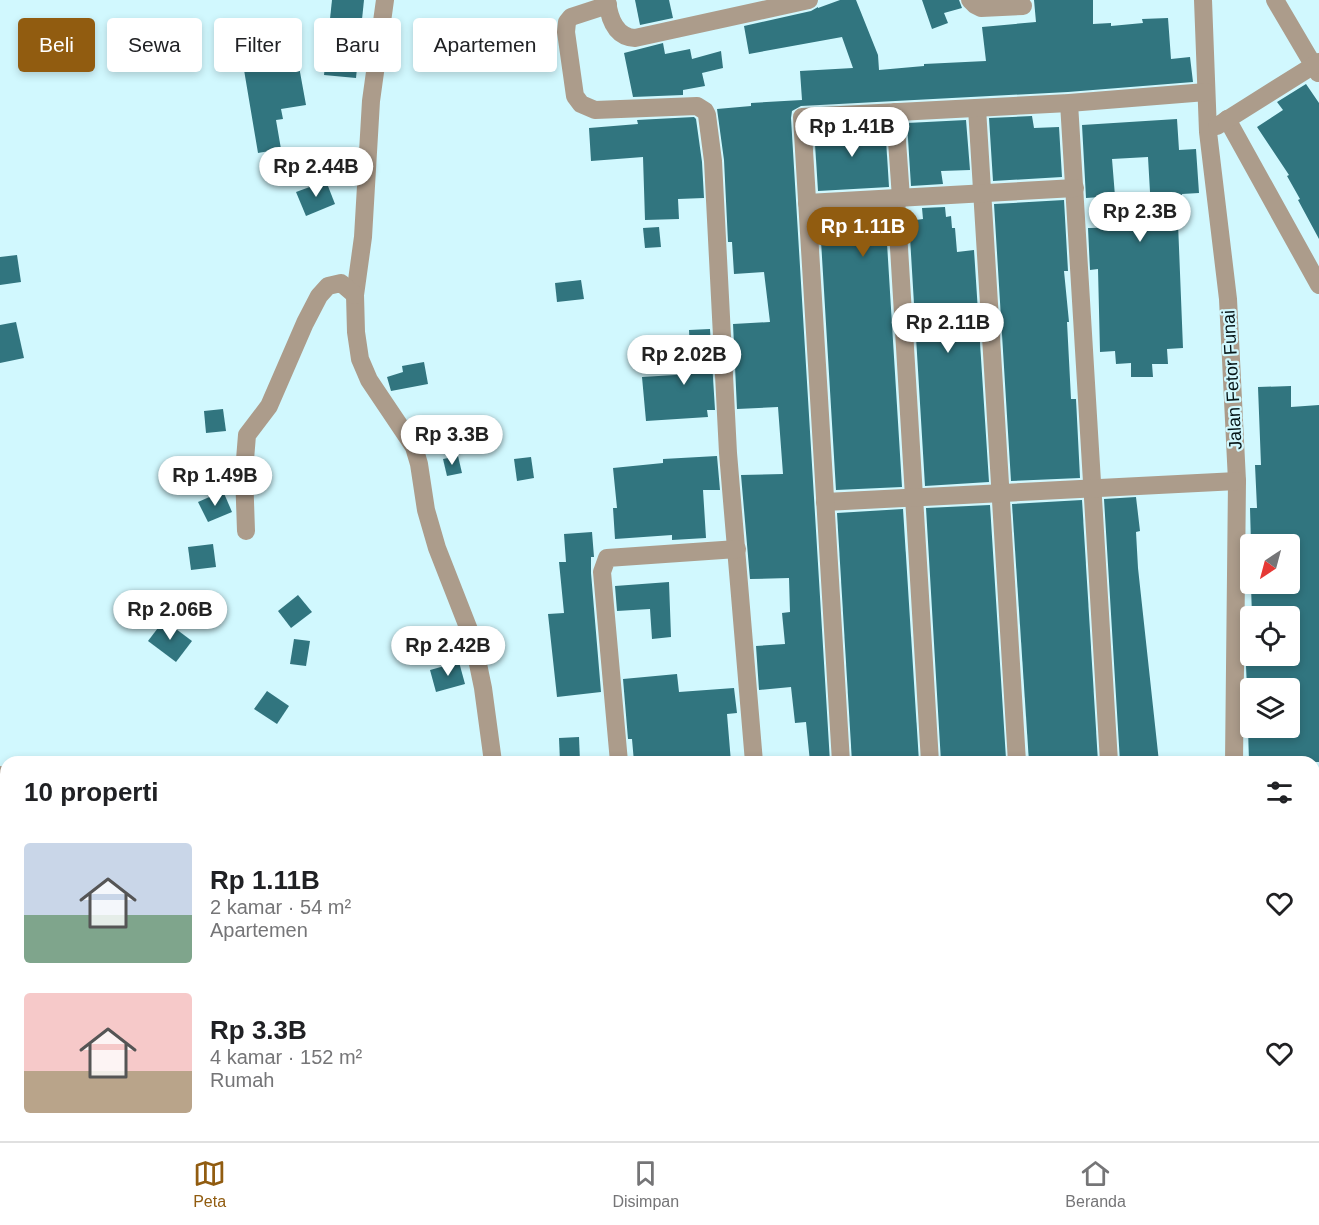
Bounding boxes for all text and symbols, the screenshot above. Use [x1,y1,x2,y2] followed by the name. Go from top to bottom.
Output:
[18,18,95,72] chip: Beli
[107,18,202,72] chip: Sewa
[214,18,302,72] chip: Filter
[314,18,401,72] chip: Baru
[413,18,557,72] chip: Apartemen
[790,107,914,158] pin: Rp 1.41B
[809,115,895,137] text: Rp 1.41B
[254,147,378,198] pin: Rp 2.44B
[273,155,359,177] text: Rp 2.44B
[1085,192,1195,243] pin: Rp 2.3B
[1103,200,1177,222] text: Rp 2.3B
[801,207,925,258] pin: Rp 1.11B
[821,215,905,237] text: Rp 1.11B
[886,303,1010,354] pin: Rp 2.11B
[1218,310,1246,450] street label: Jalan Fetor Funai
[906,311,990,333] text: Rp 2.11B
[622,335,746,386] pin: Rp 2.02B
[641,343,727,365] text: Rp 2.02B
[397,415,507,466] pin: Rp 3.3B
[415,423,489,445] text: Rp 3.3B
[153,456,277,507] pin: Rp 1.49B
[172,464,258,486] text: Rp 1.49B
[1240,534,1300,594] north arrow
[1240,534,1300,738] map controls
[108,590,232,641] pin: Rp 2.06B
[127,598,213,620] text: Rp 2.06B
[1240,606,1300,666] button: locate
[386,626,510,677] pin: Rp 2.42B
[405,634,491,656] text: Rp 2.42B
[1240,678,1300,738] button: layers
[1263,776,1296,809] icon: filters
[24,777,158,807] text: 10 properti
[210,865,320,895] text: Rp 1.11B
[72,867,144,939] icon: home
[1263,887,1296,920] icon: heart
[210,896,351,918] text: 2 kamar · 54 m²
[210,919,308,941] text: Apartemen
[210,1015,307,1045] text: Rp 3.3B
[72,1017,144,1089] icon: home
[1263,1037,1296,1070] icon: heart
[210,1046,362,1068] text: 4 kamar · 152 m²
[210,1069,274,1091] text: Rumah
[193,1157,226,1211] tab: Peta
[612,1157,679,1211] tab: Disimpan
[1065,1157,1126,1211] tab: Beranda

